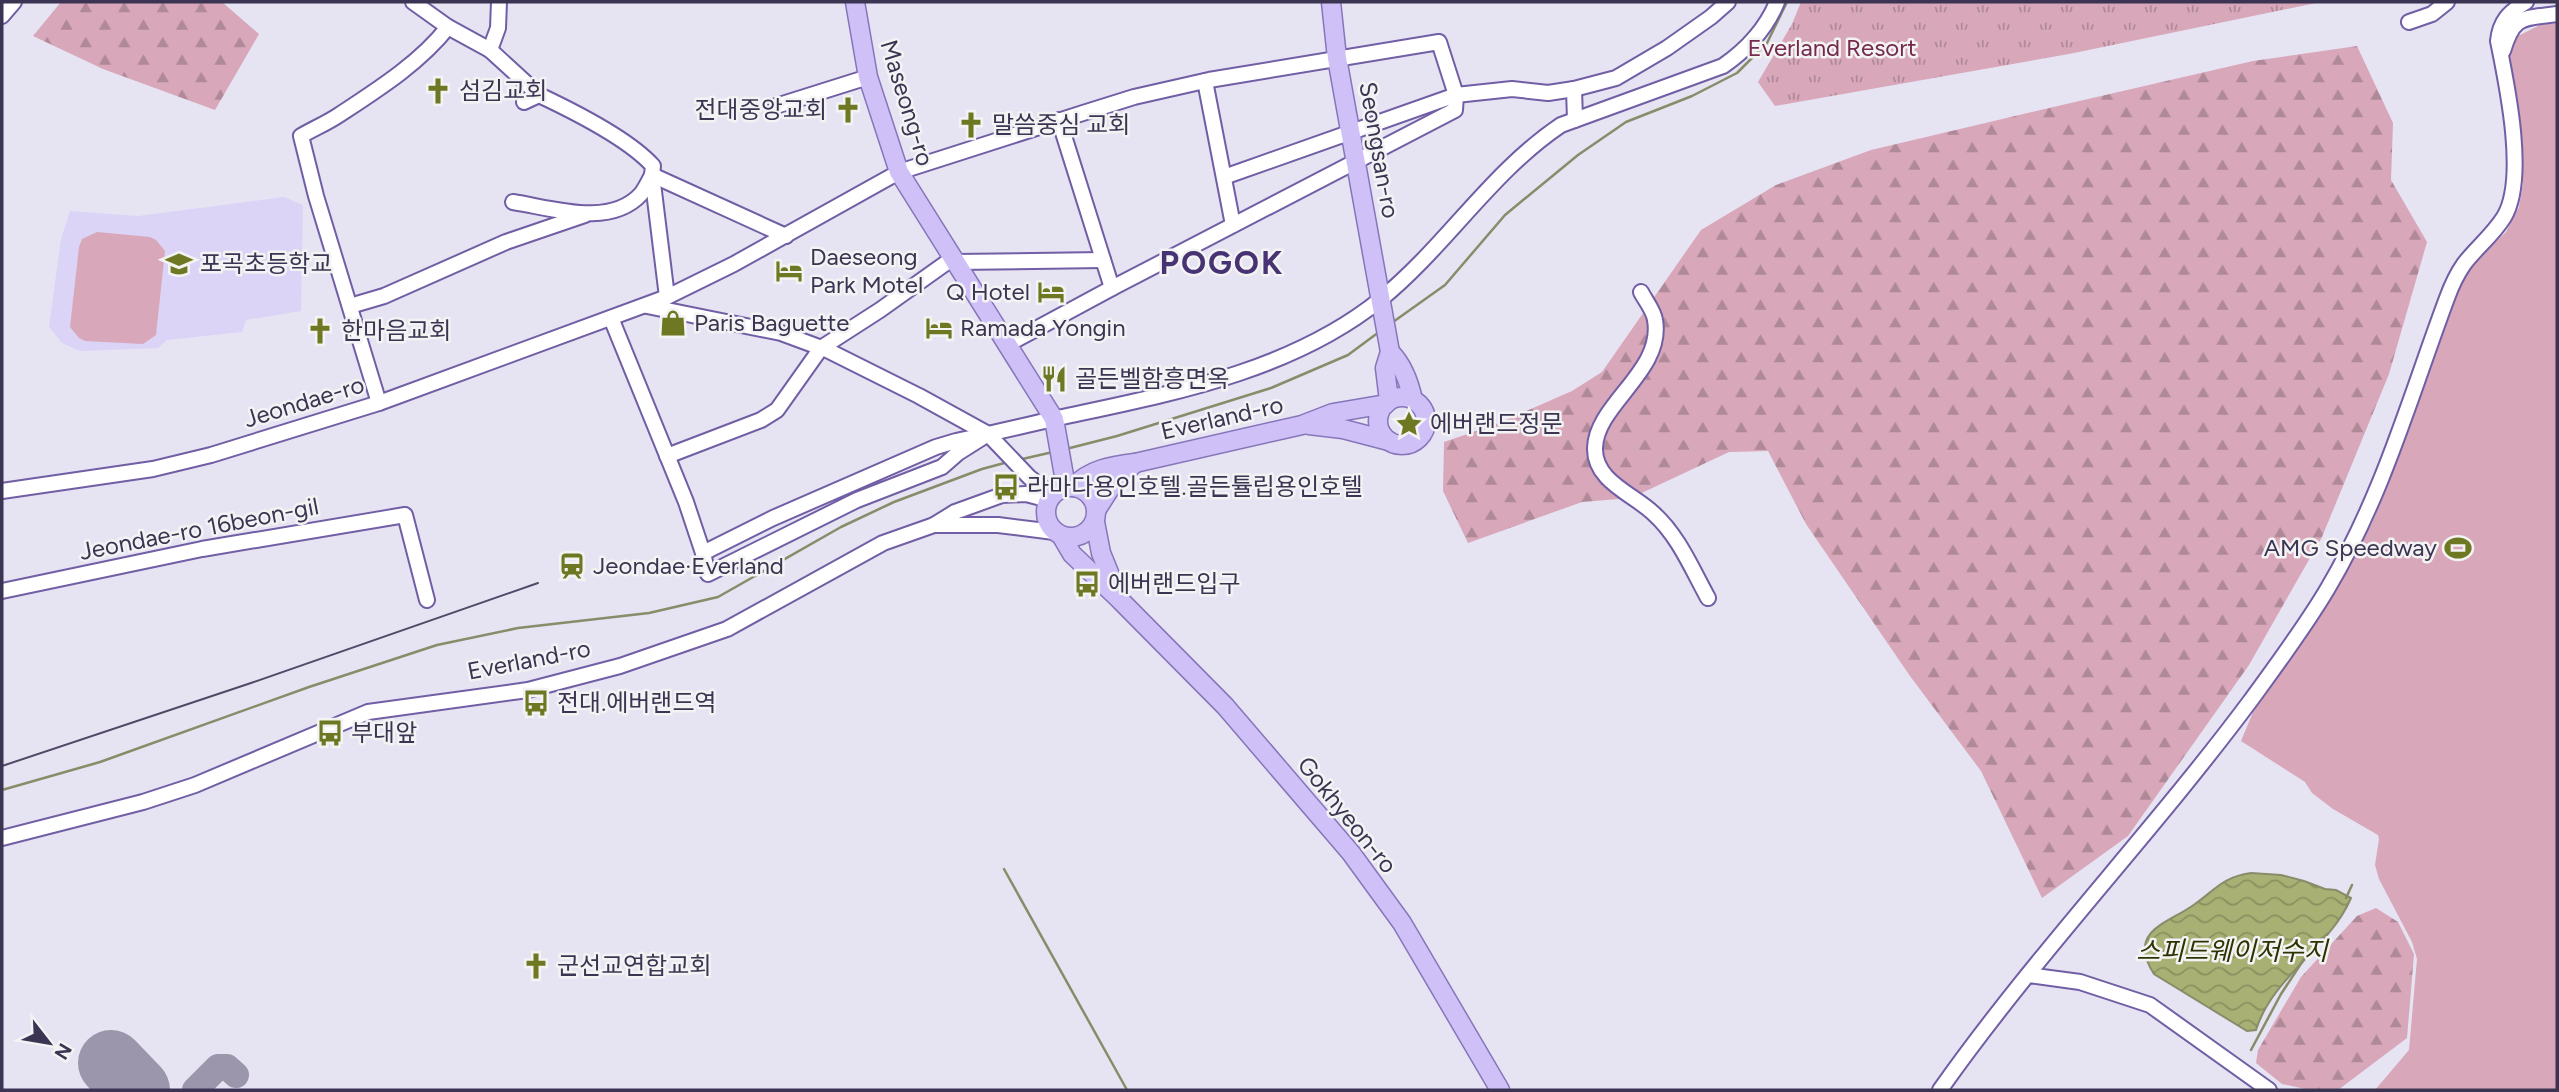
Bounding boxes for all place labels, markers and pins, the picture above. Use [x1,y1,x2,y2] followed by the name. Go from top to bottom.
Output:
[423,76,453,106] church icon: 섬김교회
[459,76,547,105] place label: 섬김교회
[695,95,827,124] place label: 전대중앙교회
[833,95,863,125] church icon: 전대중앙교회
[956,110,986,140] church icon: 말씀중심 교회
[992,110,1130,139] place label: 말씀중심 교회
[810,242,923,299] place label: Daeseong Park Motel
[164,249,194,279] school or university icon: 포곡초등학교
[200,249,332,278] place label: 포곡초등학교
[774,256,804,286] hotel icon: Daeseong Park Motel
[946,277,1030,306] place label: Q Hotel
[1036,277,1066,307] hotel icon: Q Hotel
[658,308,688,338] shop icon: Paris Baguette
[694,308,849,337] place label: Paris Baguette
[924,313,954,343] hotel icon: Ramada Yongin
[960,313,1126,342] place label: Ramada Yongin
[305,316,335,346] church icon: 한마음교회
[341,316,451,345] place label: 한마음교회
[1039,364,1069,394] restaurant icon: 골든벨함흥면옥
[1075,364,1230,393] place label: 골든벨함흥면옥
[1394,409,1424,439] place icon: 에버랜드정문
[1430,409,1562,438] place label: 에버랜드정문
[991,472,1021,502] bus stop icon: 라마다용인호텔.골든튤립용인호텔
[1027,472,1363,501] place label: 라마다용인호텔.골든튤립용인호텔
[2264,533,2437,562] place label: AMG Speedway
[2443,533,2473,563] sports icon: AMG Speedway
[557,551,587,581] station icon: Jeondae·Everland
[593,551,784,580] place label: Jeondae·Everland
[1072,569,1102,599] bus stop icon: 에버랜드입구
[1108,569,1240,598] place label: 에버랜드입구
[521,688,551,718] bus stop icon: 전대.에버랜드역
[557,688,717,717] place label: 전대.에버랜드역
[315,718,345,748] bus stop icon: 부대앞
[351,718,417,747] place label: 부대앞
[521,951,551,981] church icon: 군선교연합교회
[557,951,712,980] place label: 군선교연합교회

